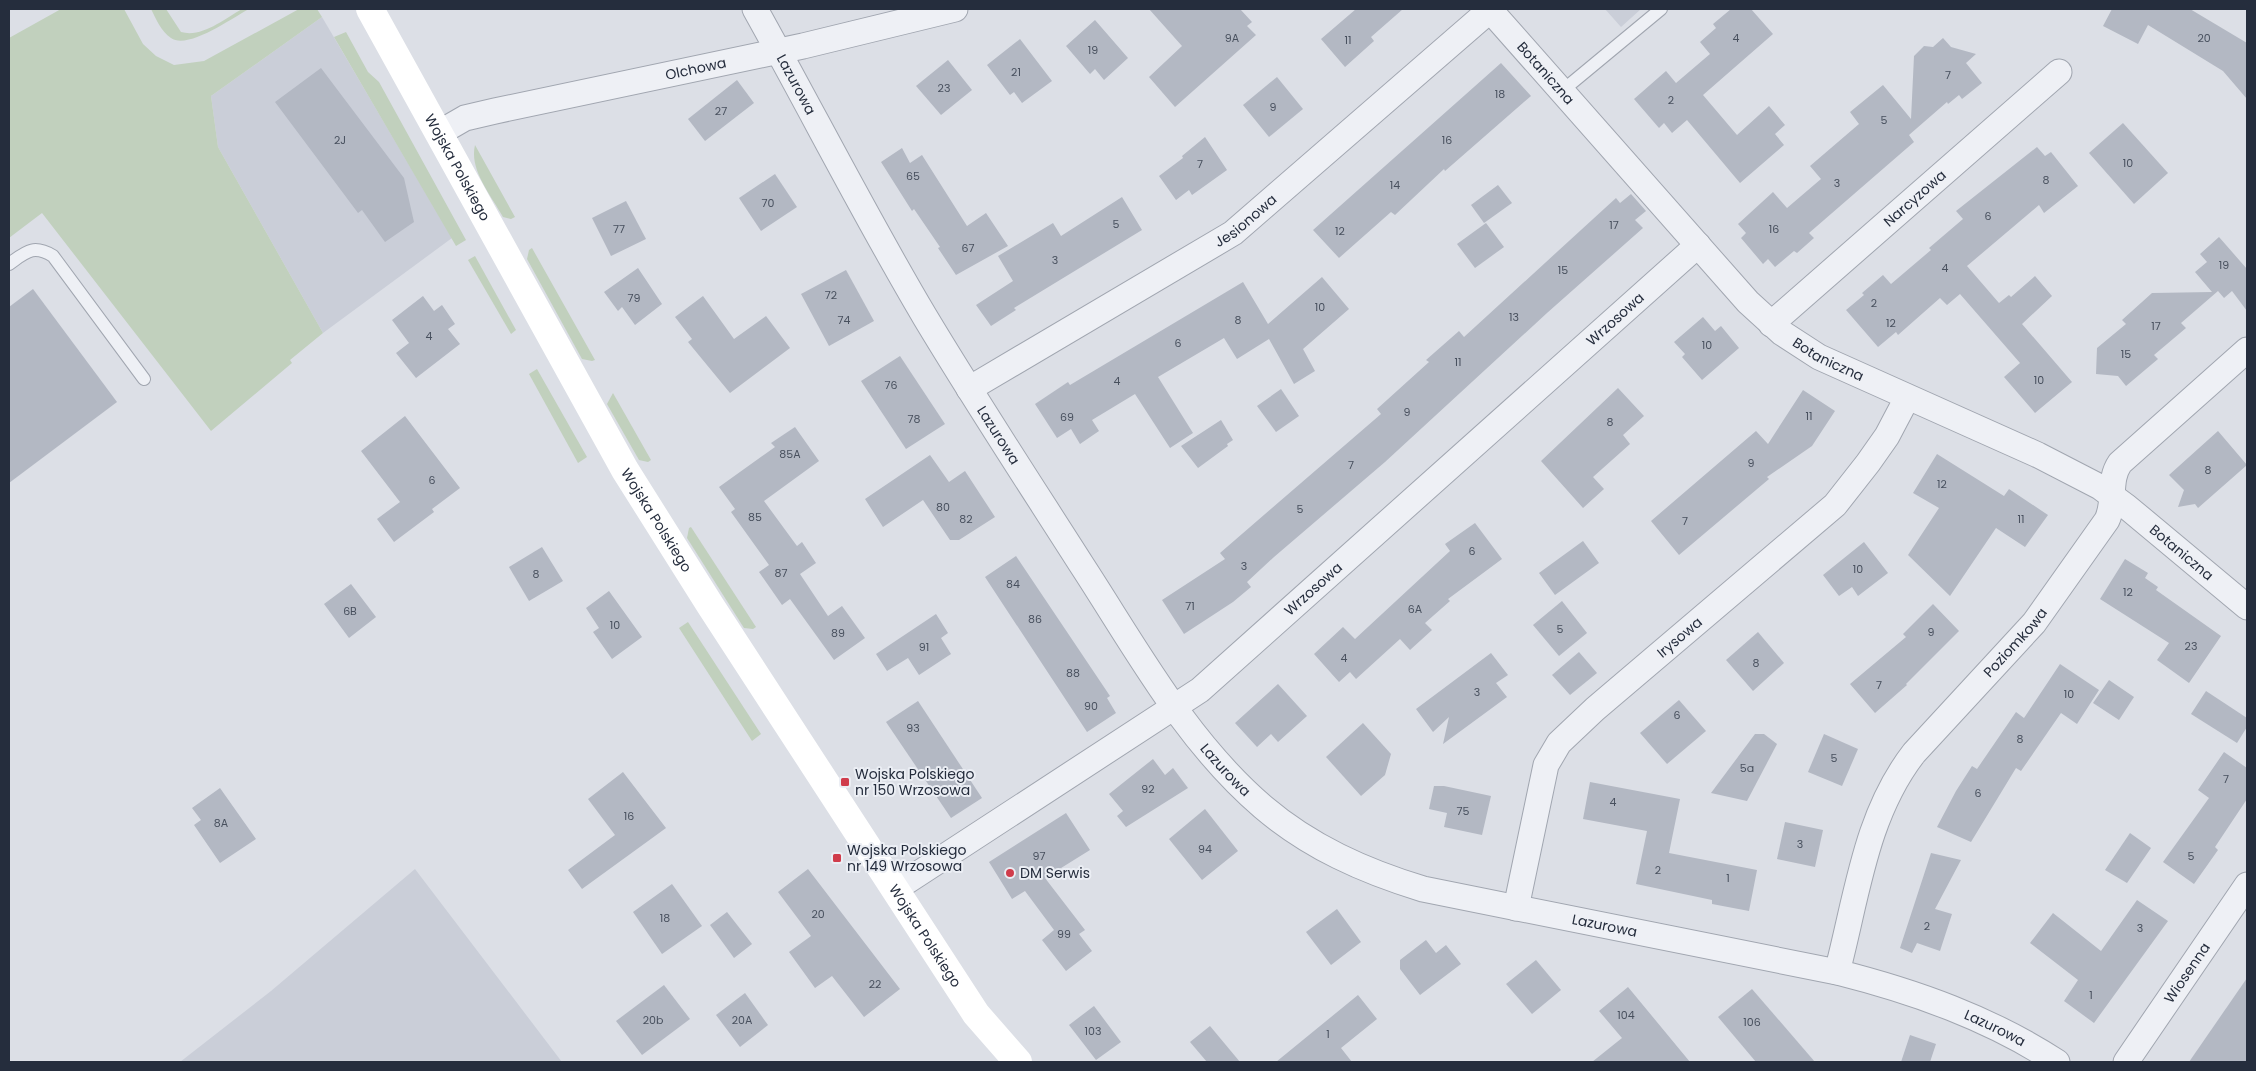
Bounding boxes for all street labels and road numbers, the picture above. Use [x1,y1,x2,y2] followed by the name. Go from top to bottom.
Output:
[1512,37,1579,109] street label: Botaniczna
[772,51,821,118] street label: Lazurowa
[663,52,728,85] street label: Olchowa
[420,110,495,225] street label: Wojska Polskiego
[1879,165,1950,231] street label: Narcyzowa
[1211,190,1281,252] street label: Jesionowa
[1582,288,1649,350] street label: Wrzosowa
[1789,332,1867,386] street label: Botaniczna
[972,402,1025,468] street label: Lazurowa
[616,464,697,576] street label: Wojska Polskiego
[2145,520,2218,585] street label: Botaniczna
[1280,558,1347,620] street label: Wrzosowa
[1979,604,2052,682] street label: Poziomkowa
[1652,612,1706,662] street label: Irysowa
[1196,739,1255,801] street label: Lazurowa
[884,880,966,991] street label: Wojska Polskiego
[1570,909,1639,942] street label: Lazurowa
[2159,939,2215,1007] street label: Wiosenna
[1961,1005,2029,1051] street label: Lazurowa

